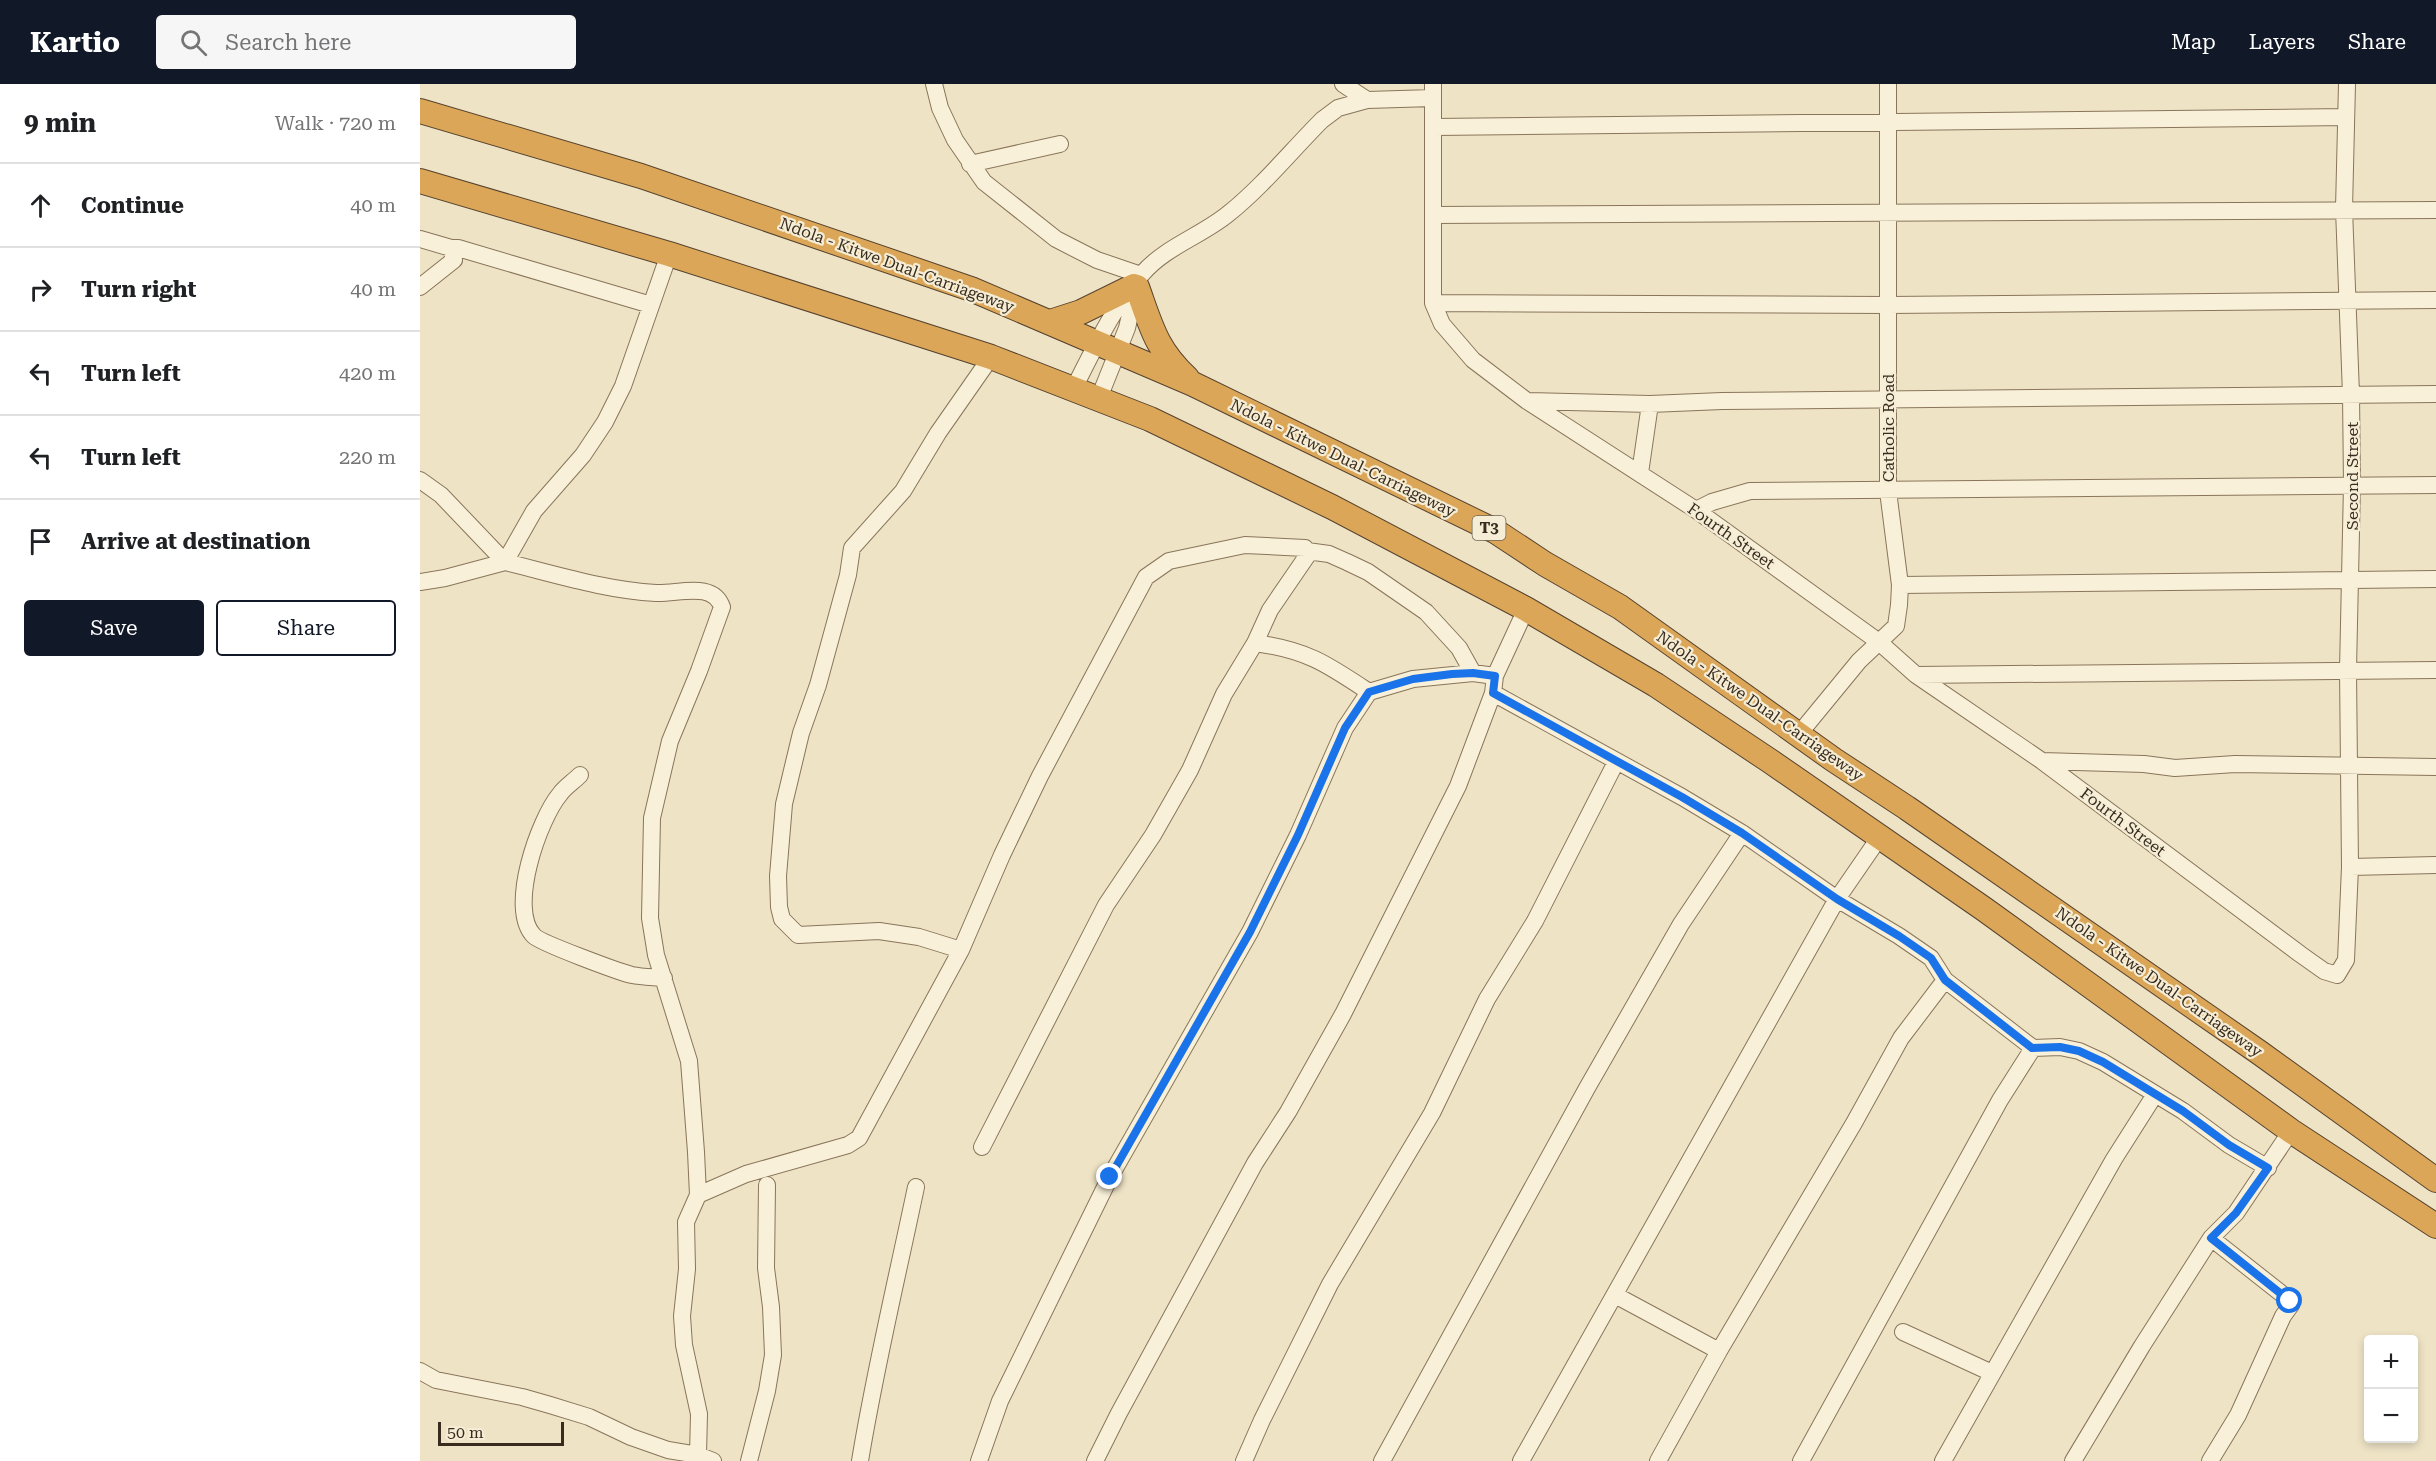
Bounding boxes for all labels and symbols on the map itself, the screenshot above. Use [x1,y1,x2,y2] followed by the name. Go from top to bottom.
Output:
[777,214,1017,317] street label: Ndola - Kitwe Dual-Carriageway
[1879,374,1898,482] street label: Catholic Road
[1227,395,1459,521] street label: Ndola - Kitwe Dual-Carriageway
[2343,422,2362,530] street label: Second Street
[1684,499,1778,573] street label: Fourth Street
[1472,516,1506,540] road number: T3
[1653,627,1868,785] street label: Ndola - Kitwe Dual-Carriageway
[2077,784,2169,860] street label: Fourth Street
[2052,903,2267,1061] street label: Ndola - Kitwe Dual-Carriageway
[1096,1163,1122,1189] route end
[2276,1287,2302,1313] route start
[438,1419,564,1446] scale bar

